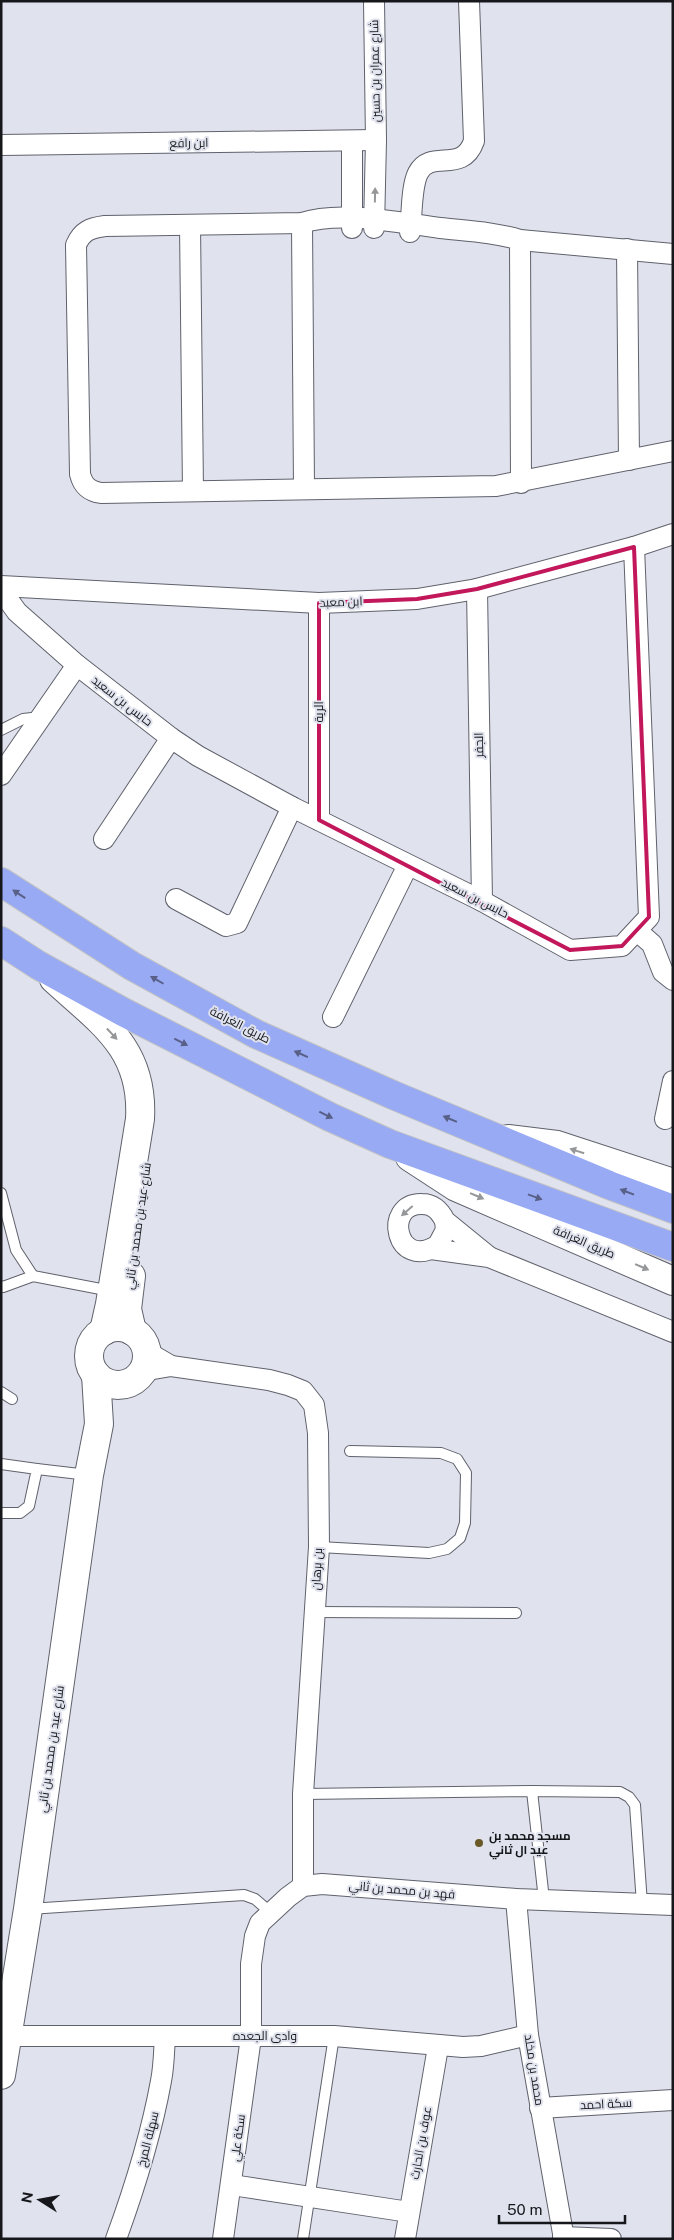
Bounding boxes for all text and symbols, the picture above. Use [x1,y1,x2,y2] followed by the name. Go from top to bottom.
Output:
[367,20,384,122] street label: شارع عمران بن حسين
[169,136,209,151] street label: ابن رافع
[372,187,380,203] one-way arrow
[319,594,363,610] street label: ابن معبد
[89,673,155,729] street label: حابس بن سعيد
[312,701,326,723] street label: الرية
[472,732,486,759] street label: الجفر
[439,875,511,921] street label: حابس بن سعيد
[12,889,26,899] one-way arrow
[150,976,163,985] one-way arrow
[208,1004,272,1046] street label: طريق الغرافة
[106,1027,118,1039] one-way arrow
[173,1038,188,1046] one-way arrow
[294,1050,308,1058] one-way arrow
[319,1111,333,1119] one-way arrow
[442,1115,457,1123] one-way arrow
[569,1147,584,1154] one-way arrow
[122,1162,157,1291] street label: شارع عيد بن محمد بن ثاني
[619,1188,634,1196] one-way arrow
[470,1192,484,1200] one-way arrow
[528,1193,543,1201] one-way arrow
[401,1205,414,1216] one-way arrow
[551,1223,617,1261] street label: طريق الغرافة
[635,1264,649,1272] one-way arrow
[309,1547,325,1591] street label: بن برهان
[35,1685,70,1814] street label: شارع عيد بن محمد بن ثاني
[489,1829,571,1860] place label: مسجد محمد بن عيد ال ثاني
[473,1837,485,1849] marker: مسجد محمد بن عيد ال ثاني
[348,1878,456,1905] street label: فهد بن محمد بن ثاني
[233,2029,297,2043] street label: وادى الجعده
[521,2033,547,2107] street label: محمد بن مخلد
[580,2096,632,2112] street label: سكة احمد
[408,2105,434,2181] street label: عوف بن الحارث
[134,2110,163,2168] street label: سهلة المرخ
[228,2114,251,2163] street label: سكة علي
[15,2175,65,2225] north arrow
[18,2191,36,2204] text: N
[499,2192,625,2224] scale bar
[507,2201,542,2218] text: 50 m

